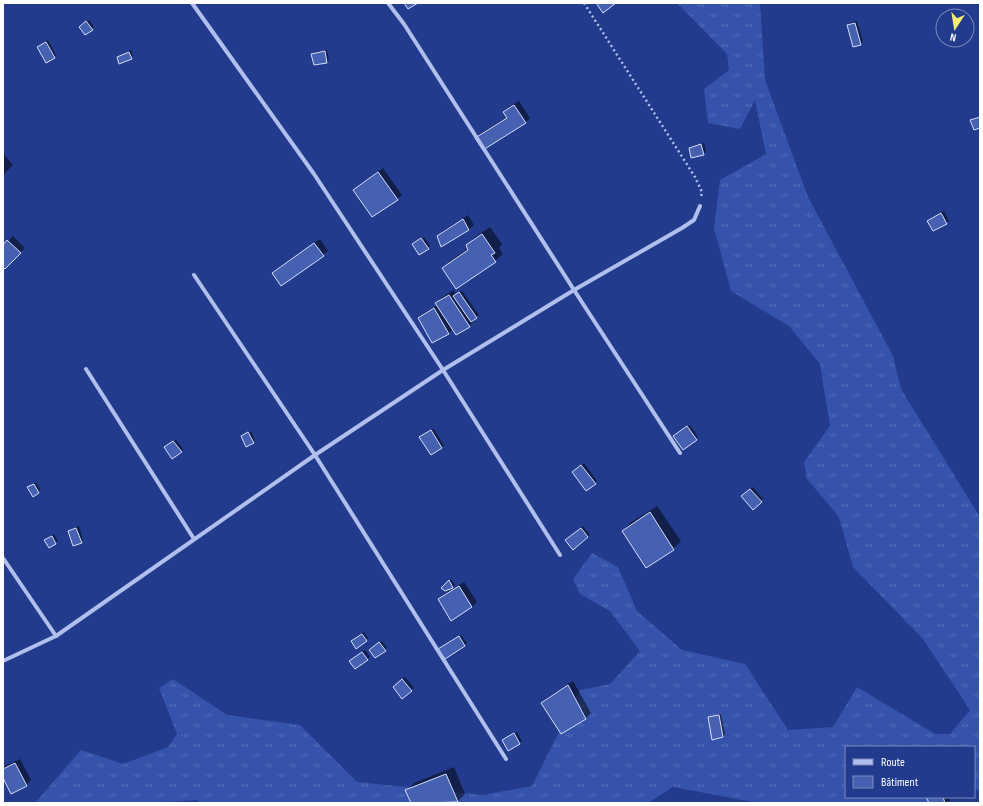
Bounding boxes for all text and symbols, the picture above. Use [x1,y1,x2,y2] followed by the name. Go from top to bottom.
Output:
[935,8,975,48] north arrow
[949,30,957,44] text: N
[845,746,975,798] legend
[881,755,905,770] text: Route
[881,775,919,790] text: Bâtiment

